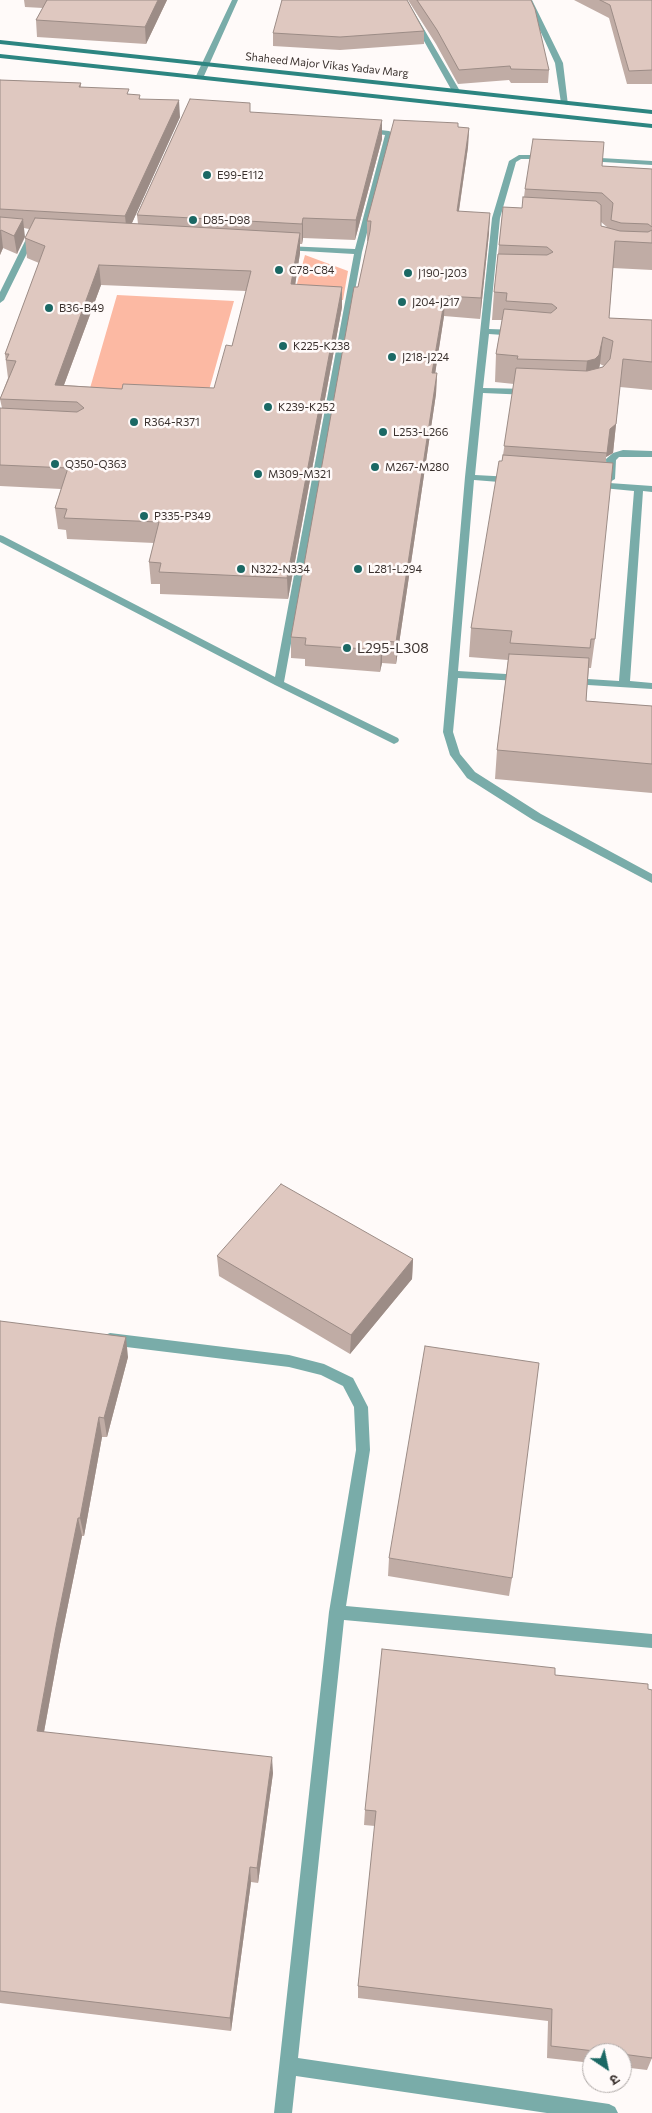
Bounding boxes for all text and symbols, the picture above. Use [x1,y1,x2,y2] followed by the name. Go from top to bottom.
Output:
[245,50,409,80] street label: Shaheed Major Vikas Yadav Marg
[217,168,264,182] place label: E99-E112
[201,169,213,181] marker: E99-E112
[203,213,250,227] place label: D85-D98
[187,214,199,226] marker: D85-D98
[289,263,334,277] place label: C78-C84
[273,264,285,276] marker: C78-C84
[418,266,467,280] place label: J190-J203
[402,267,414,279] marker: J190-J203
[412,295,460,309] place label: J204-J217
[396,296,408,308] marker: J204-J217
[59,301,104,315] place label: B36-B49
[43,302,55,314] marker: B36-B49
[293,339,350,353] place label: K225-K238
[277,340,289,352] marker: K225-K238
[402,350,449,364] place label: J218-J224
[386,351,398,363] marker: J218-J224
[278,400,335,414] place label: K239-K252
[262,401,274,413] marker: K239-K252
[144,415,200,429] place label: R364-R371
[128,416,140,428] marker: R364-R371
[393,425,448,439] place label: L253-L266
[377,426,389,438] marker: L253-L266
[65,457,127,471] place label: Q350-Q363
[49,458,61,470] marker: Q350-Q363
[385,460,449,474] place label: M267-M280
[369,461,381,473] marker: M267-M280
[268,467,331,481] place label: M309-M321
[252,468,264,480] marker: M309-M321
[154,509,211,523] place label: P335-P349
[138,510,150,522] marker: P335-P349
[251,562,310,576] place label: N322-N334
[368,562,422,576] place label: L281-L294
[235,563,247,575] marker: N322-N334
[352,563,364,575] marker: L281-L294
[357,640,429,656] place label: L295-L308
[341,642,353,654] marker: L295-L308
[582,2043,632,2093] north arrow
[607,2071,623,2089] text: उ

